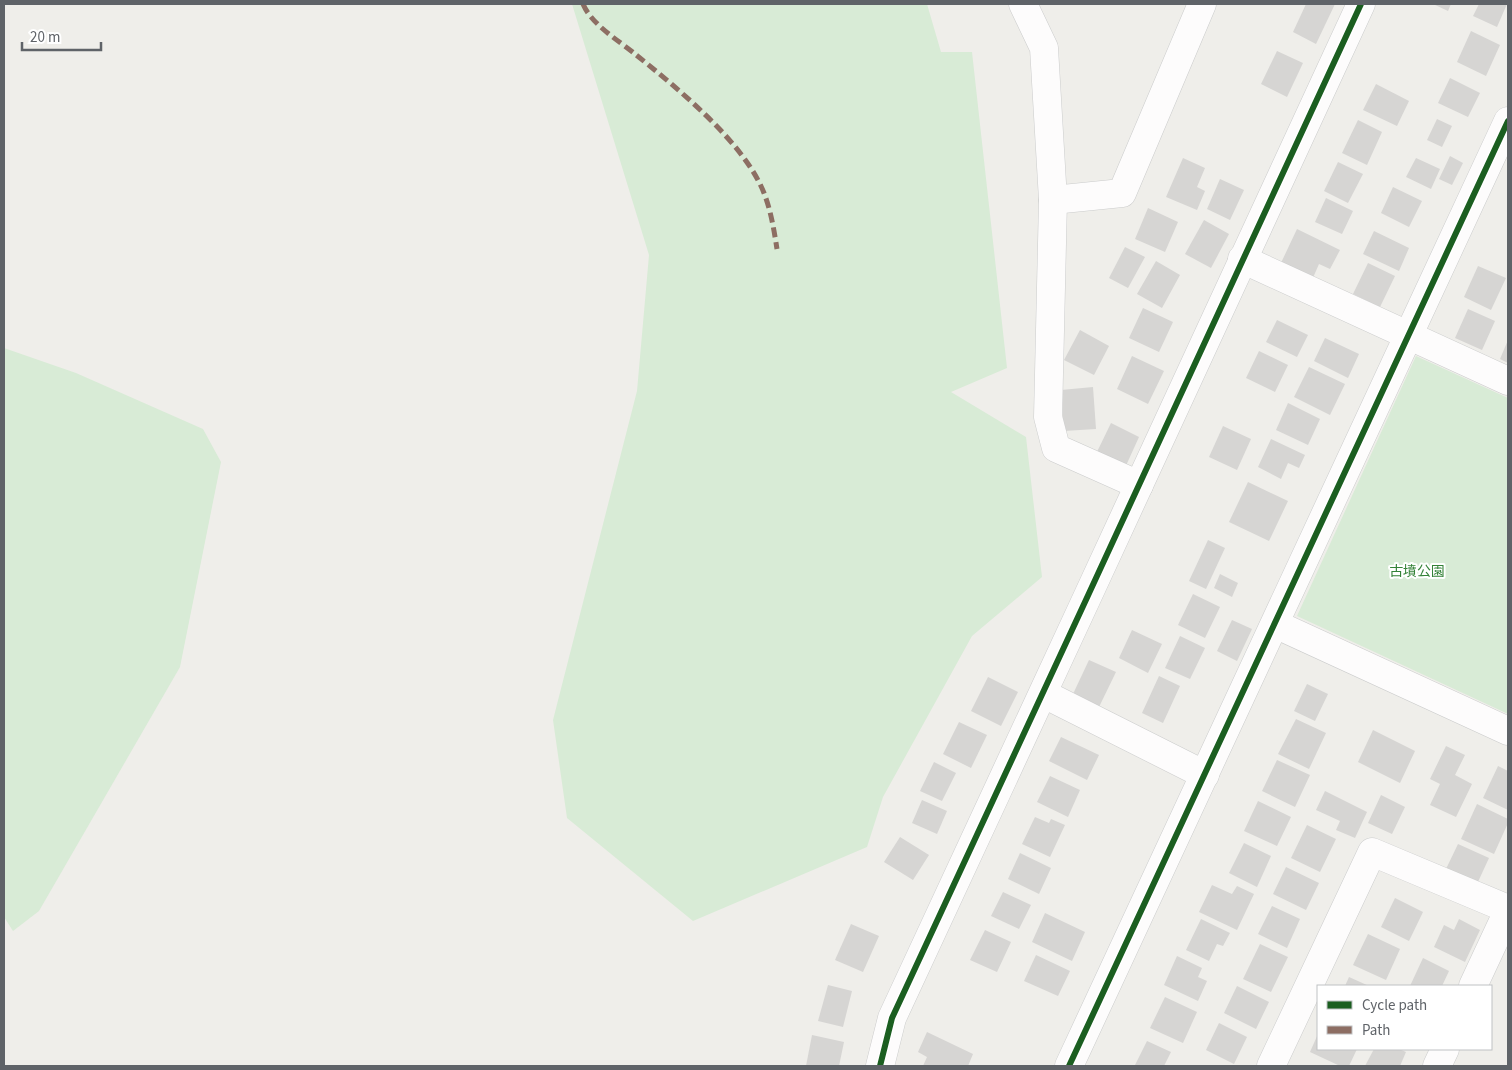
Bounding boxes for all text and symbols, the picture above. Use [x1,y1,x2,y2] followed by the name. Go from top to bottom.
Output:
[22,20,101,52] scale bar
[30,27,60,48] text: 20 m
[1389,562,1445,582] park label: 古墳公園
[1317,985,1492,1050] legend
[1362,995,1427,1016] text: Cycle path
[1362,1020,1390,1041] text: Path

